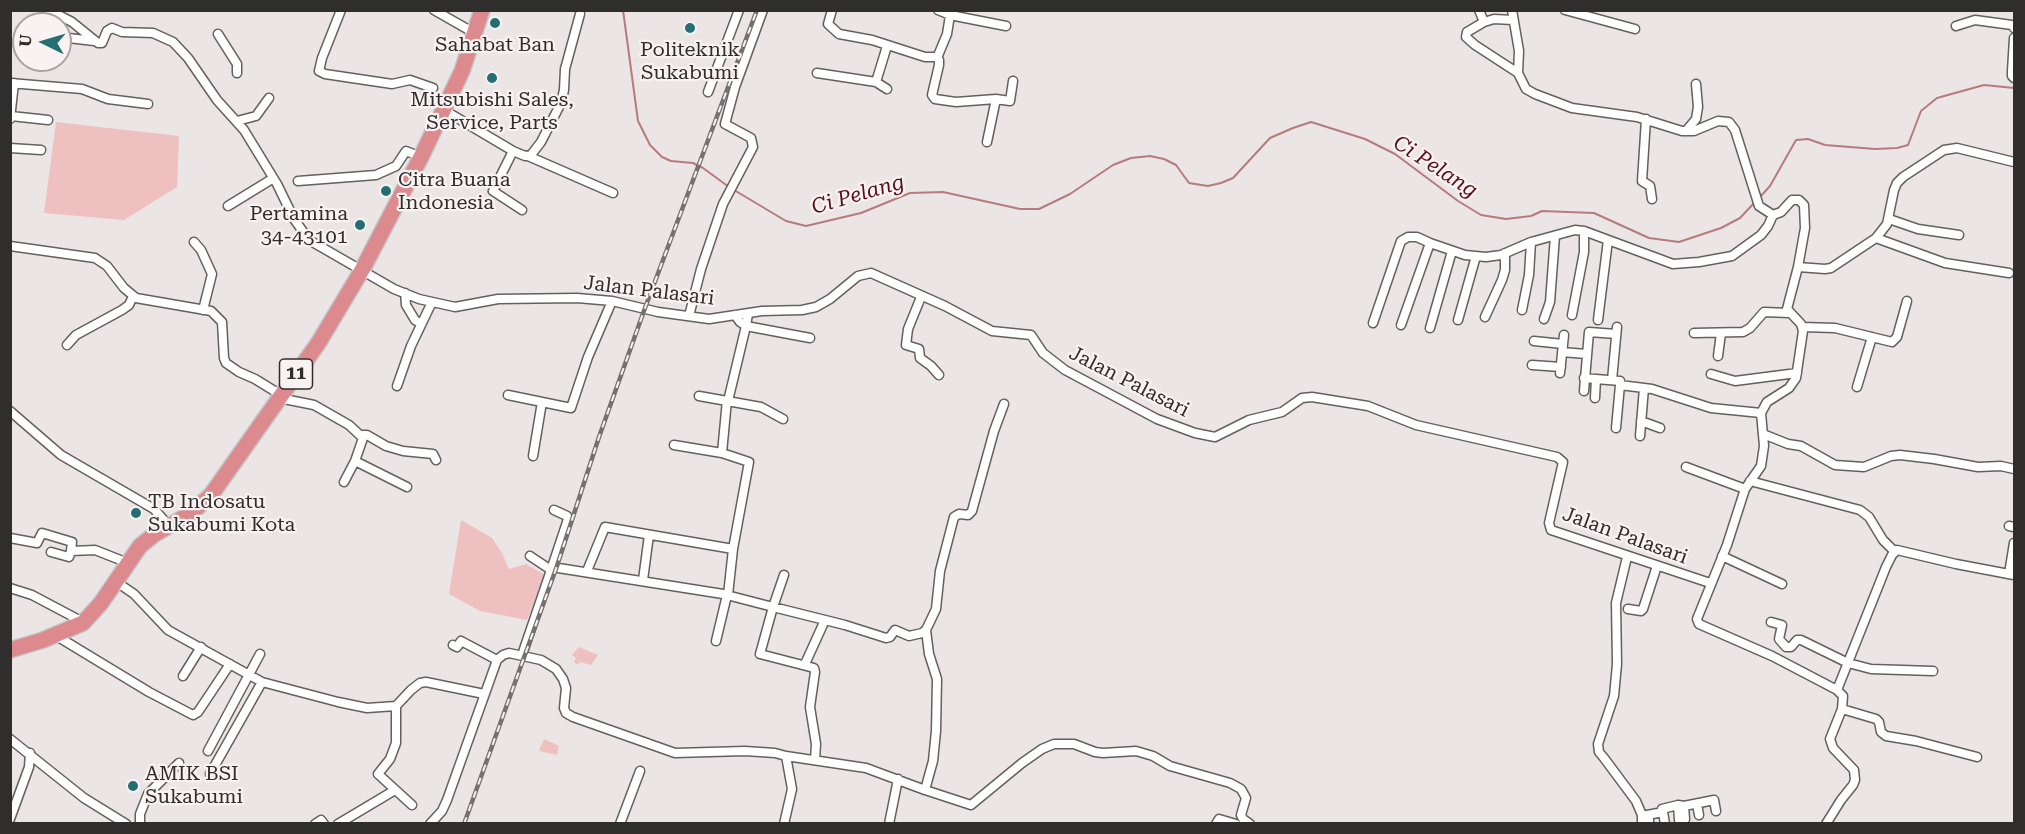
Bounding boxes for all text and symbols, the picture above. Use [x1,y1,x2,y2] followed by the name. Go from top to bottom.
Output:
[12,12,72,72] north arrow
[488,16,502,30] marker: Sahabat Ban
[683,21,697,35] marker: Politeknik Sukabumi
[435,33,555,57] place label: Sahabat Ban
[16,34,36,48] text: U
[640,38,740,85] place label: Politeknik Sukabumi
[485,71,499,85] marker: Mitsubishi Sales, Service, Parts
[410,88,574,135] place label: Mitsubishi Sales, Service, Parts
[1388,131,1482,203] water label: Ci Pelang
[398,168,511,215] place label: Citra Buana Indonesia
[809,170,907,220] water label: Ci Pelang
[379,184,393,198] marker: Citra Buana Indonesia
[250,202,348,249] place label: Pertamina 34-43101
[353,218,367,232] marker: Pertamina 34-43101
[582,271,716,311] street label: Jalan Palasari
[1065,341,1193,423] street label: Jalan Palasari
[280,359,312,389] road number: 11
[148,490,295,537] place label: TB Indosatu Sukabumi Kota
[1559,502,1691,570] street label: Jalan Palasari
[129,506,143,520] marker: TB Indosatu Sukabumi Kota
[145,762,243,809] place label: AMIK BSI Sukabumi
[126,779,140,793] marker: AMIK BSI Sukabumi

